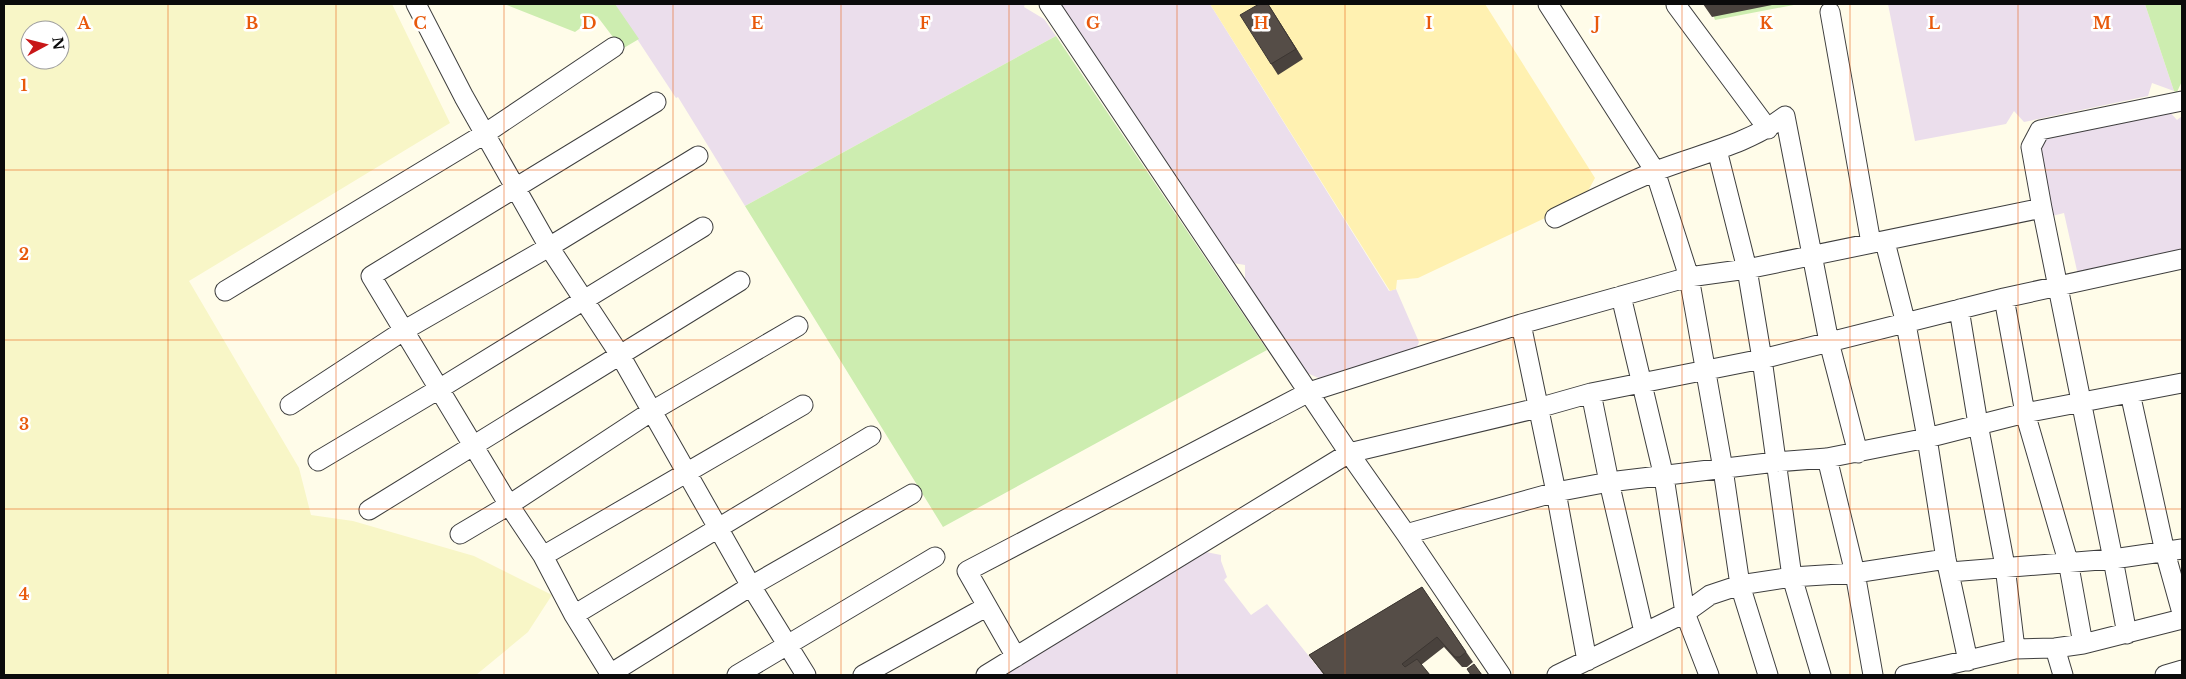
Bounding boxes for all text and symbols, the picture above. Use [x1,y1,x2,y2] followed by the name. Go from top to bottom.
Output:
[77,13,92,33] text: A
[246,13,259,33] text: B
[413,13,427,33] text: C
[582,13,596,33] text: D
[751,13,763,33] text: E
[919,13,931,33] text: F
[1086,13,1100,33] text: G
[1253,13,1269,33] text: H
[1426,13,1433,33] text: I
[1591,13,1600,33] text: J
[1759,13,1773,33] text: K
[1928,13,1940,33] text: L
[2093,13,2111,33] text: M
[20,20,70,70] north arrow
[48,36,68,51] text: N
[21,75,28,95] text: 1
[19,244,29,264] text: 2
[19,414,29,434] text: 3
[19,584,29,604] text: 4

